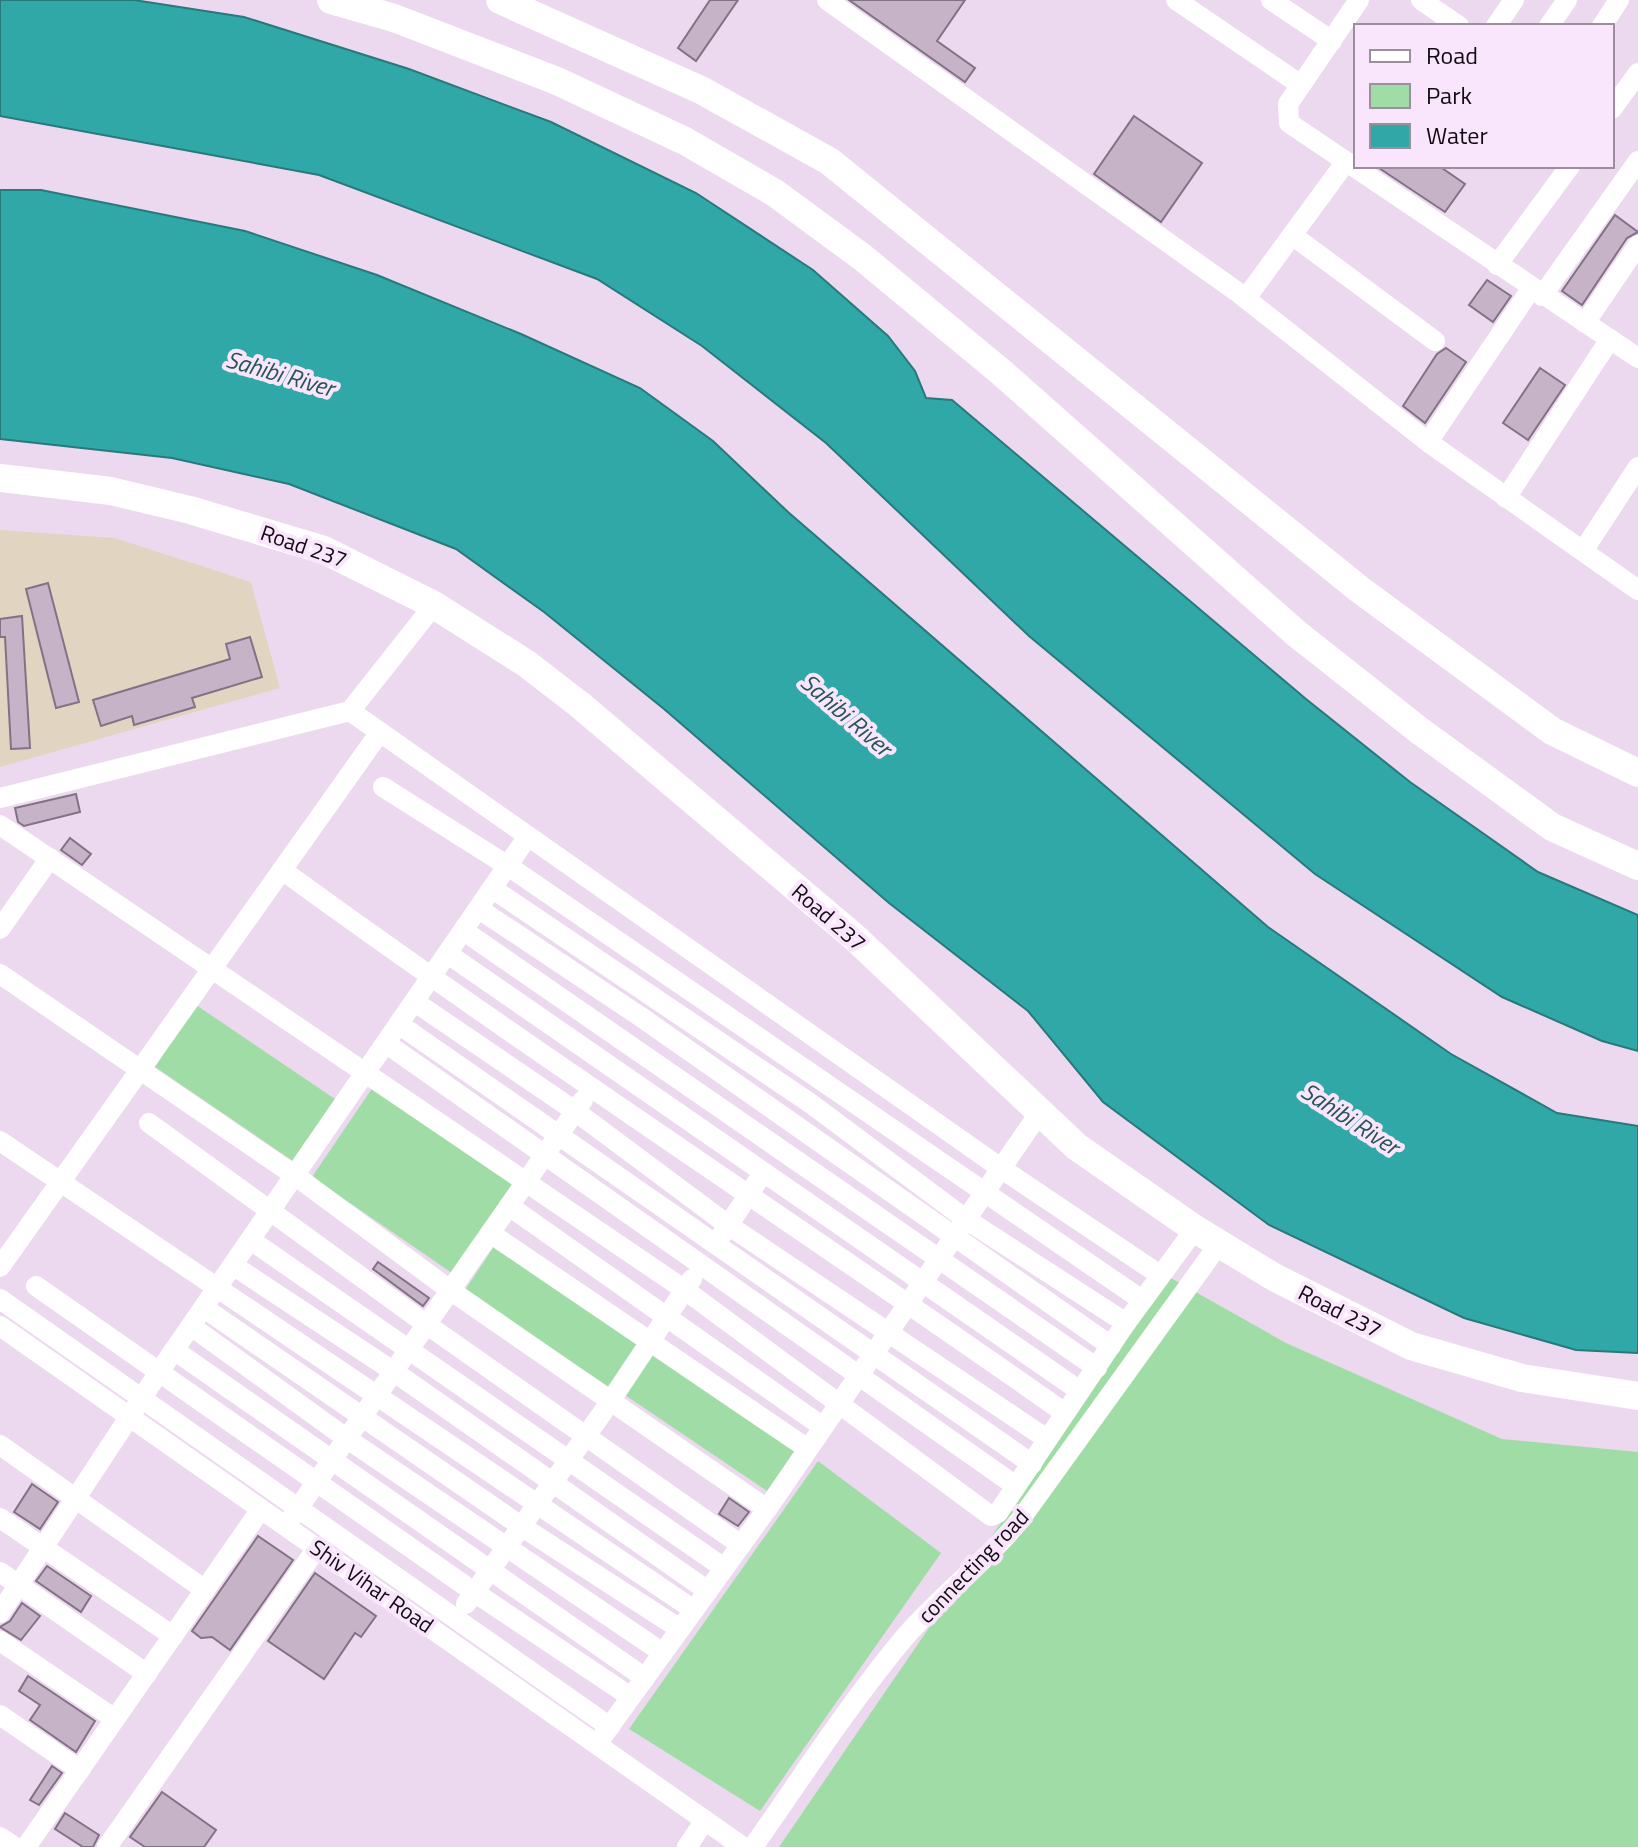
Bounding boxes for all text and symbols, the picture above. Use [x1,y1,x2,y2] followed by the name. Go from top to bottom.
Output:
[1354,24,1614,168] legend
[1426,37,1478,73] text: Road
[1426,77,1472,113] text: Park
[1426,117,1488,153] text: Water
[222,340,342,407] water label: Sahibi River
[256,515,352,577] street label: Road 237
[793,664,903,766] water label: Sahibi River
[784,875,874,959] street label: Road 237
[1294,1073,1410,1165] water label: Sahibi River
[1292,1276,1388,1346] street label: Road 237
[910,1501,1036,1631] street label: connecting road
[303,1531,441,1641] street label: Shiv Vihar Road

